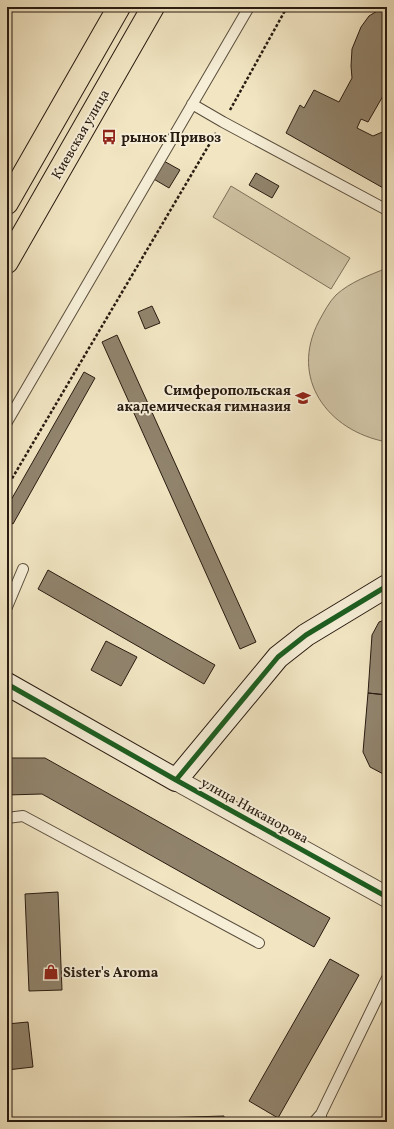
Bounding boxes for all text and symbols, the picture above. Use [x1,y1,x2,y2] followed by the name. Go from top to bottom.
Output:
[48,86,115,183] street label: Киевская улица
[100,128,118,146] bus stop icon: рынок Привоз
[121,129,221,148] place label: рынок Привоз
[117,382,291,417] place label: Симферопольская академическая гимназия
[294,389,312,407] school or university icon: Симферопольская академическая гимназия
[197,774,312,849] street label: улица Никанорова
[42,963,60,981] shop icon: Sister's Aroma
[63,964,159,983] place label: Sister's Aroma

